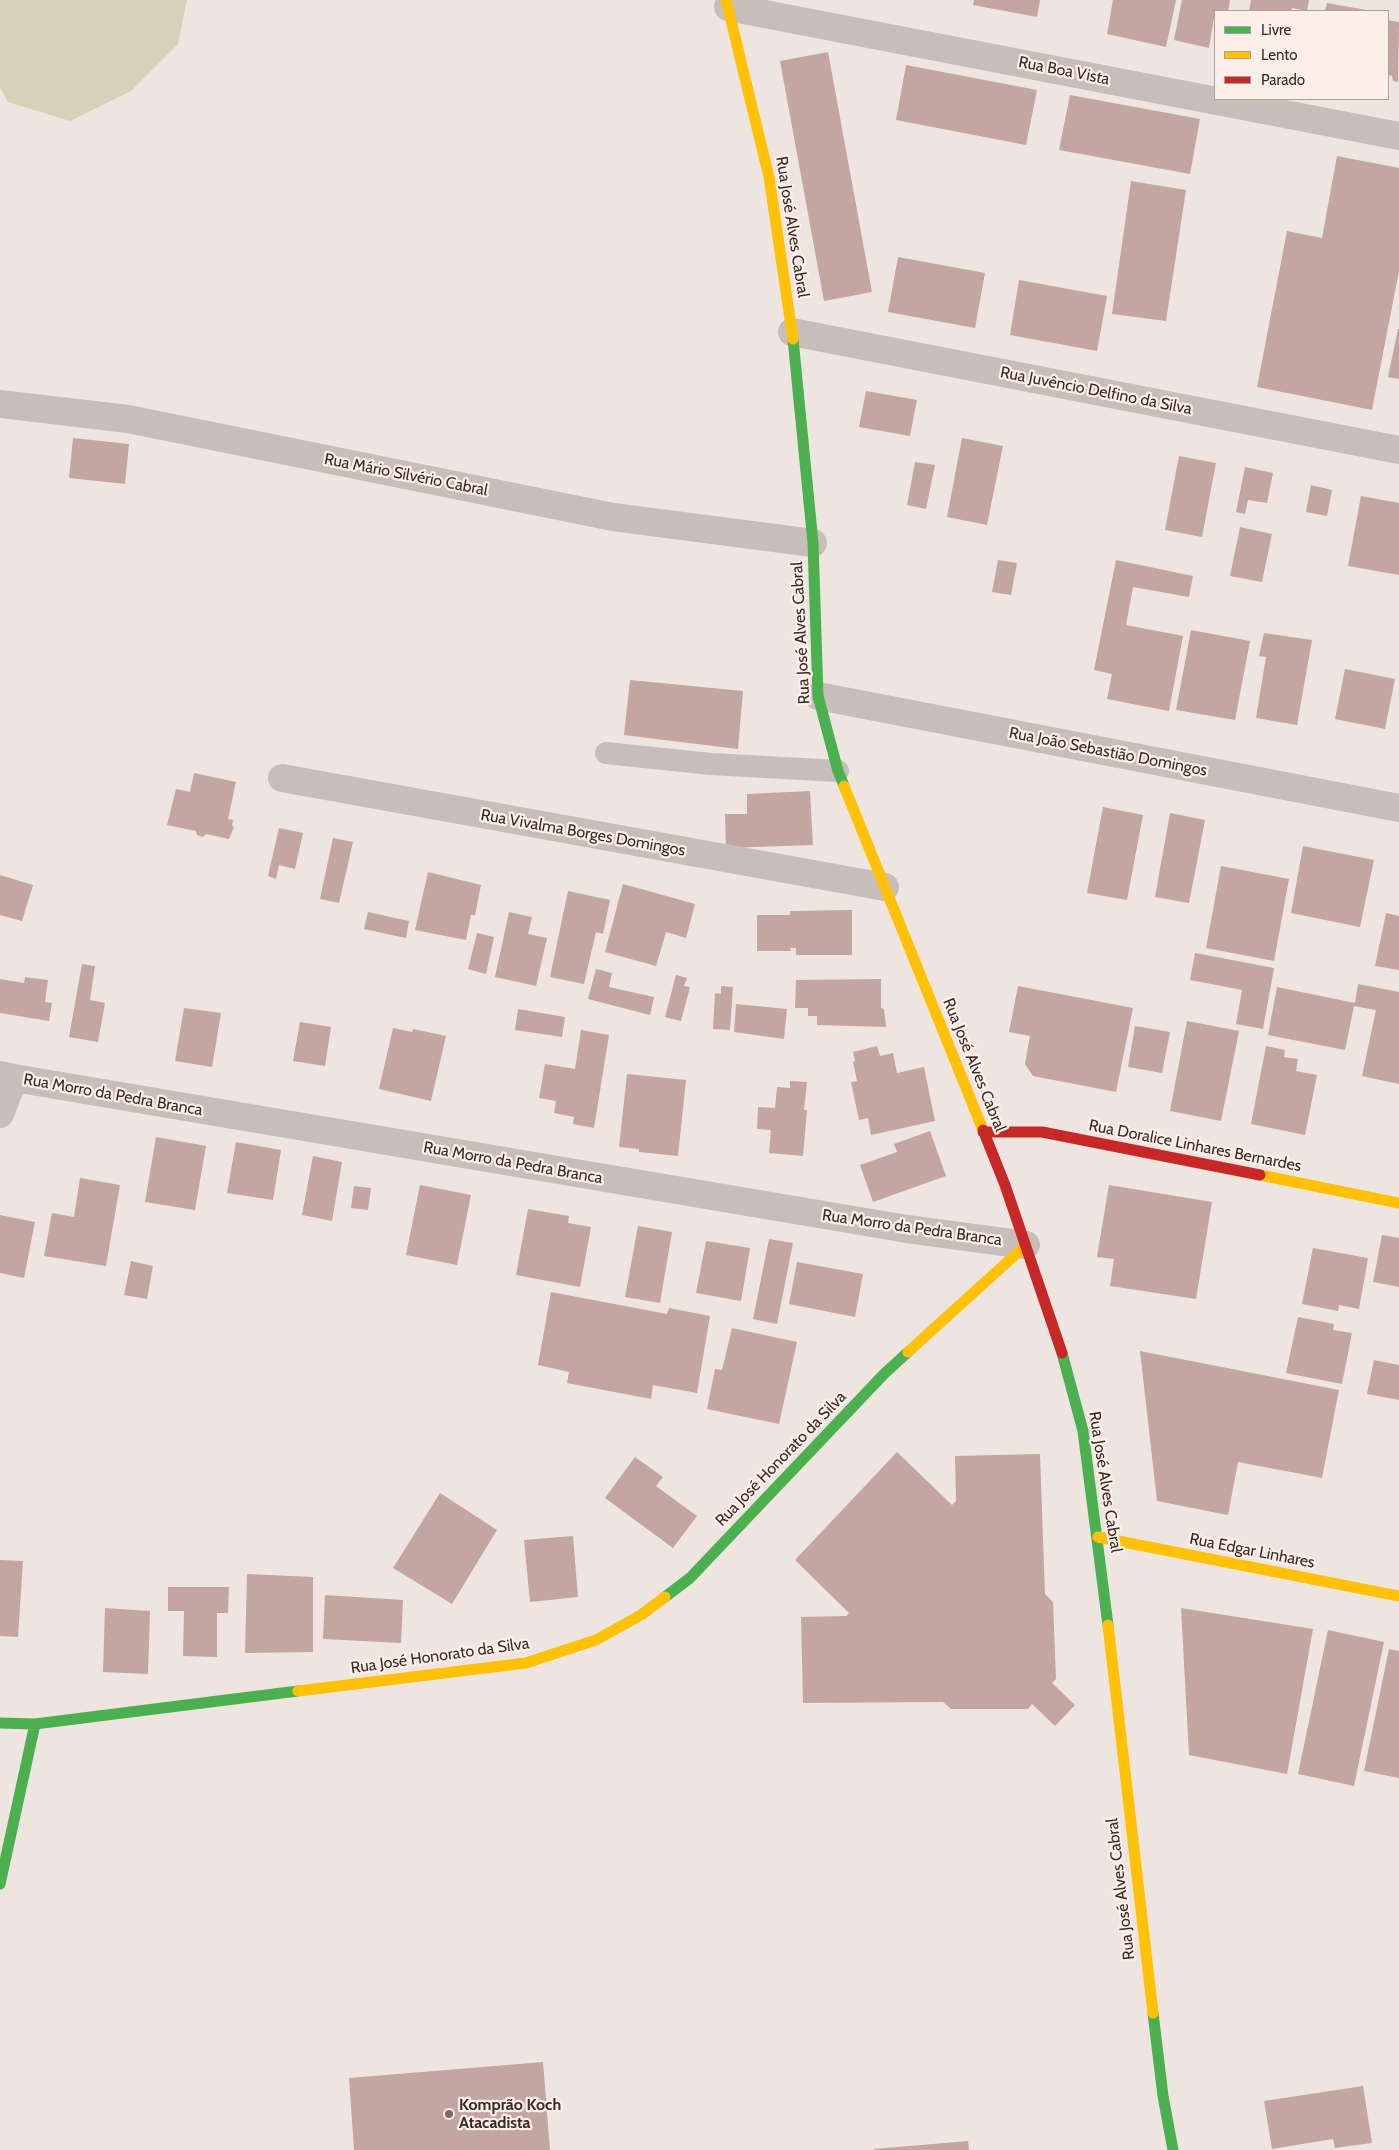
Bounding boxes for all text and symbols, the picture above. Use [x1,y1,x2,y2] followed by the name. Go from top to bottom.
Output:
[1214,10,1389,100] legend
[1261,21,1291,39] text: Livre
[1261,46,1298,64] text: Lento
[1017,53,1111,89] street label: Rua Boa Vista
[1261,71,1305,89] text: Parado
[771,155,813,299] street label: Rua José Alves Cabral
[999,363,1193,419] street label: Rua Juvêncio Delfino da Silva
[322,450,490,500] street label: Rua Mário Silvério Cabral
[788,561,814,705] street label: Rua José Alves Cabral
[1007,723,1209,781] street label: Rua João Sebastião Domingos
[479,806,687,860] street label: Rua Vivalma Borges Domingos
[938,995,1010,1135] street label: Rua José Alves Cabral
[22,1070,204,1120] street label: Rua Morro da Pedra Branca
[1087,1116,1303,1176] street label: Rua Doralice Linhares Bernardes
[422,1138,604,1188] street label: Rua Morro da Pedra Branca
[821,1206,1003,1250] street label: Rua Morro da Pedra Branca
[712,1388,850,1530] street label: Rua José Honorato da Silva
[1084,1410,1126,1554] street label: Rua José Alves Cabral
[1188,1529,1316,1573] street label: Rua Edgar Linhares
[350,1634,530,1678] street label: Rua José Honorato da Silva
[1103,1817,1139,1961] street label: Rua José Alves Cabral
[459,2095,561,2133] place label: Komprão Koch Atacadista
[443,2108,455,2120] marker: Komprão Koch Atacadista

